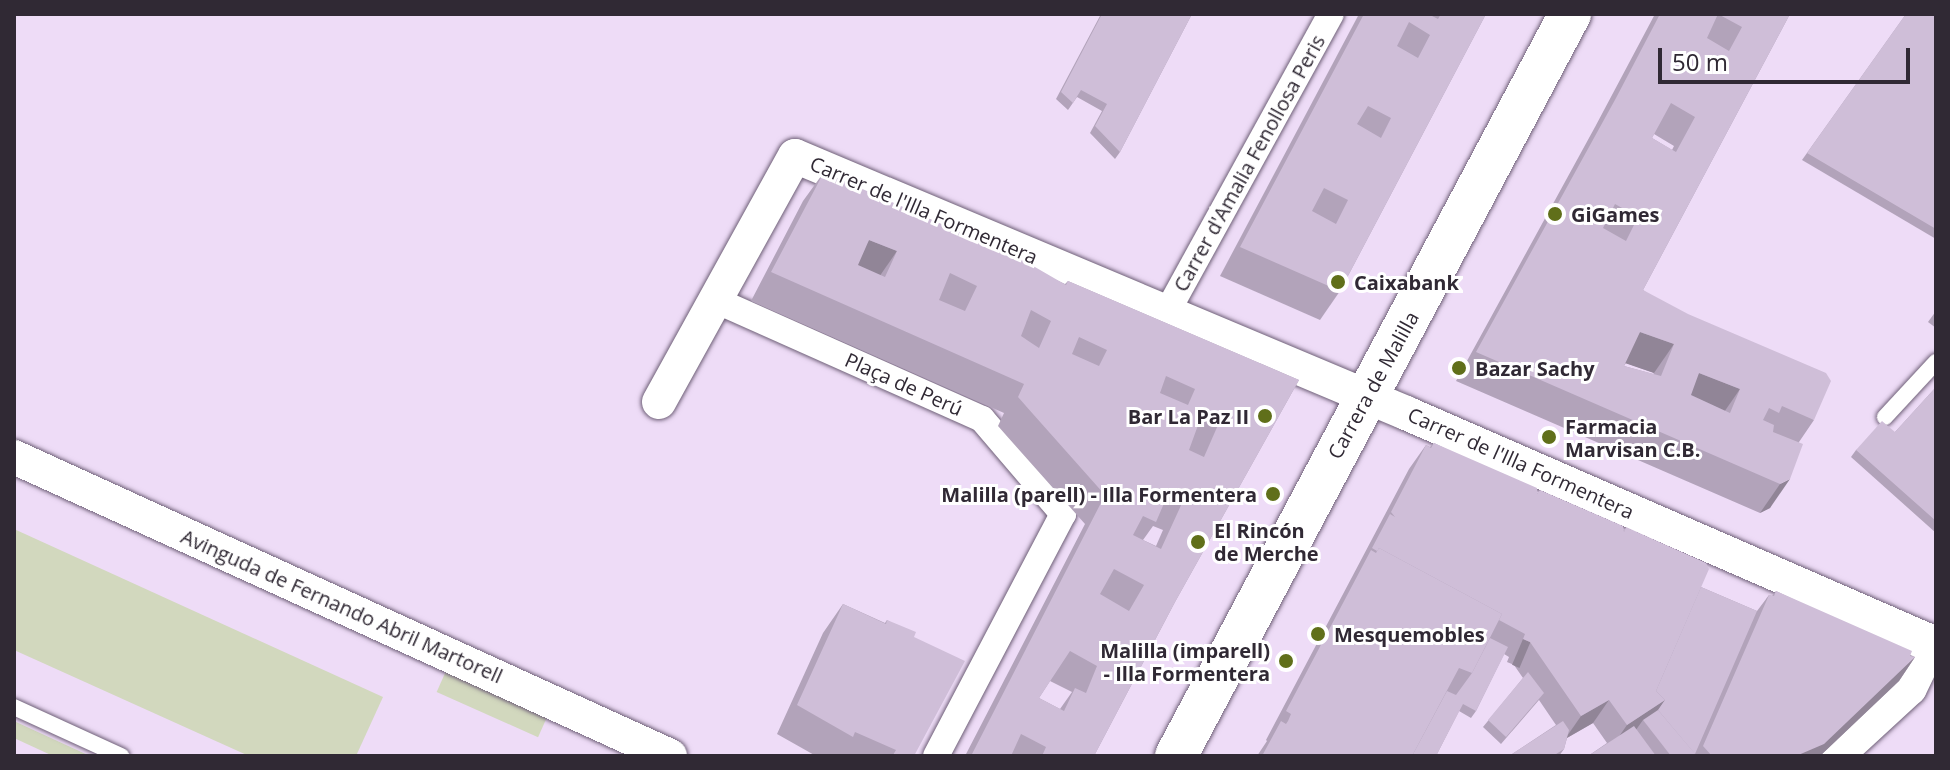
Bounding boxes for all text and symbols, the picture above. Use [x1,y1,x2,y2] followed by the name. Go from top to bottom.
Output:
[1168,30,1330,296] street label: Carrer d'Amalia Fenollosa Peris
[1662,32,1914,82] scale bar
[1672,45,1728,78] text: 50 m
[807,151,1041,269] street label: Carrer de l'Illa Formentera
[1571,202,1660,226] place label: GiGames
[1546,205,1564,223] marker: GiGames
[1354,270,1459,294] place label: Caixabank
[1329,273,1347,291] marker: Caixabank
[1323,307,1423,463] street label: Carrera de Malilla
[841,347,967,421] street label: Plaça de Perú
[1475,356,1595,380] place label: Bazar Sachy
[1450,359,1468,377] marker: Bazar Sachy
[1404,402,1638,524] street label: Carrer de l'Illa Formentera
[1128,404,1249,428] place label: Bar La Paz II
[1256,407,1274,425] marker: Bar La Paz II
[1565,414,1700,461] place label: Farmacia Marvisan C.B.
[1540,428,1558,446] marker: Farmacia Marvisan C.B.
[941,482,1257,506] place label: Malilla (parell) - Illa Formentera
[1264,485,1282,503] marker: Malilla (parell) - Illa Formentera
[1214,518,1319,565] place label: El Rincón de Merche
[178,524,506,688] street label: Avinguda de Fernando Abril Martorell
[1189,533,1207,551] marker: El Rincón de Merche
[1334,622,1485,646] place label: Mesquemobles
[1309,625,1327,643] marker: Mesquemobles
[1100,638,1270,685] place label: Malilla (imparell) - Illa Formentera
[1277,652,1295,670] marker: Malilla (imparell) - Illa Formentera

